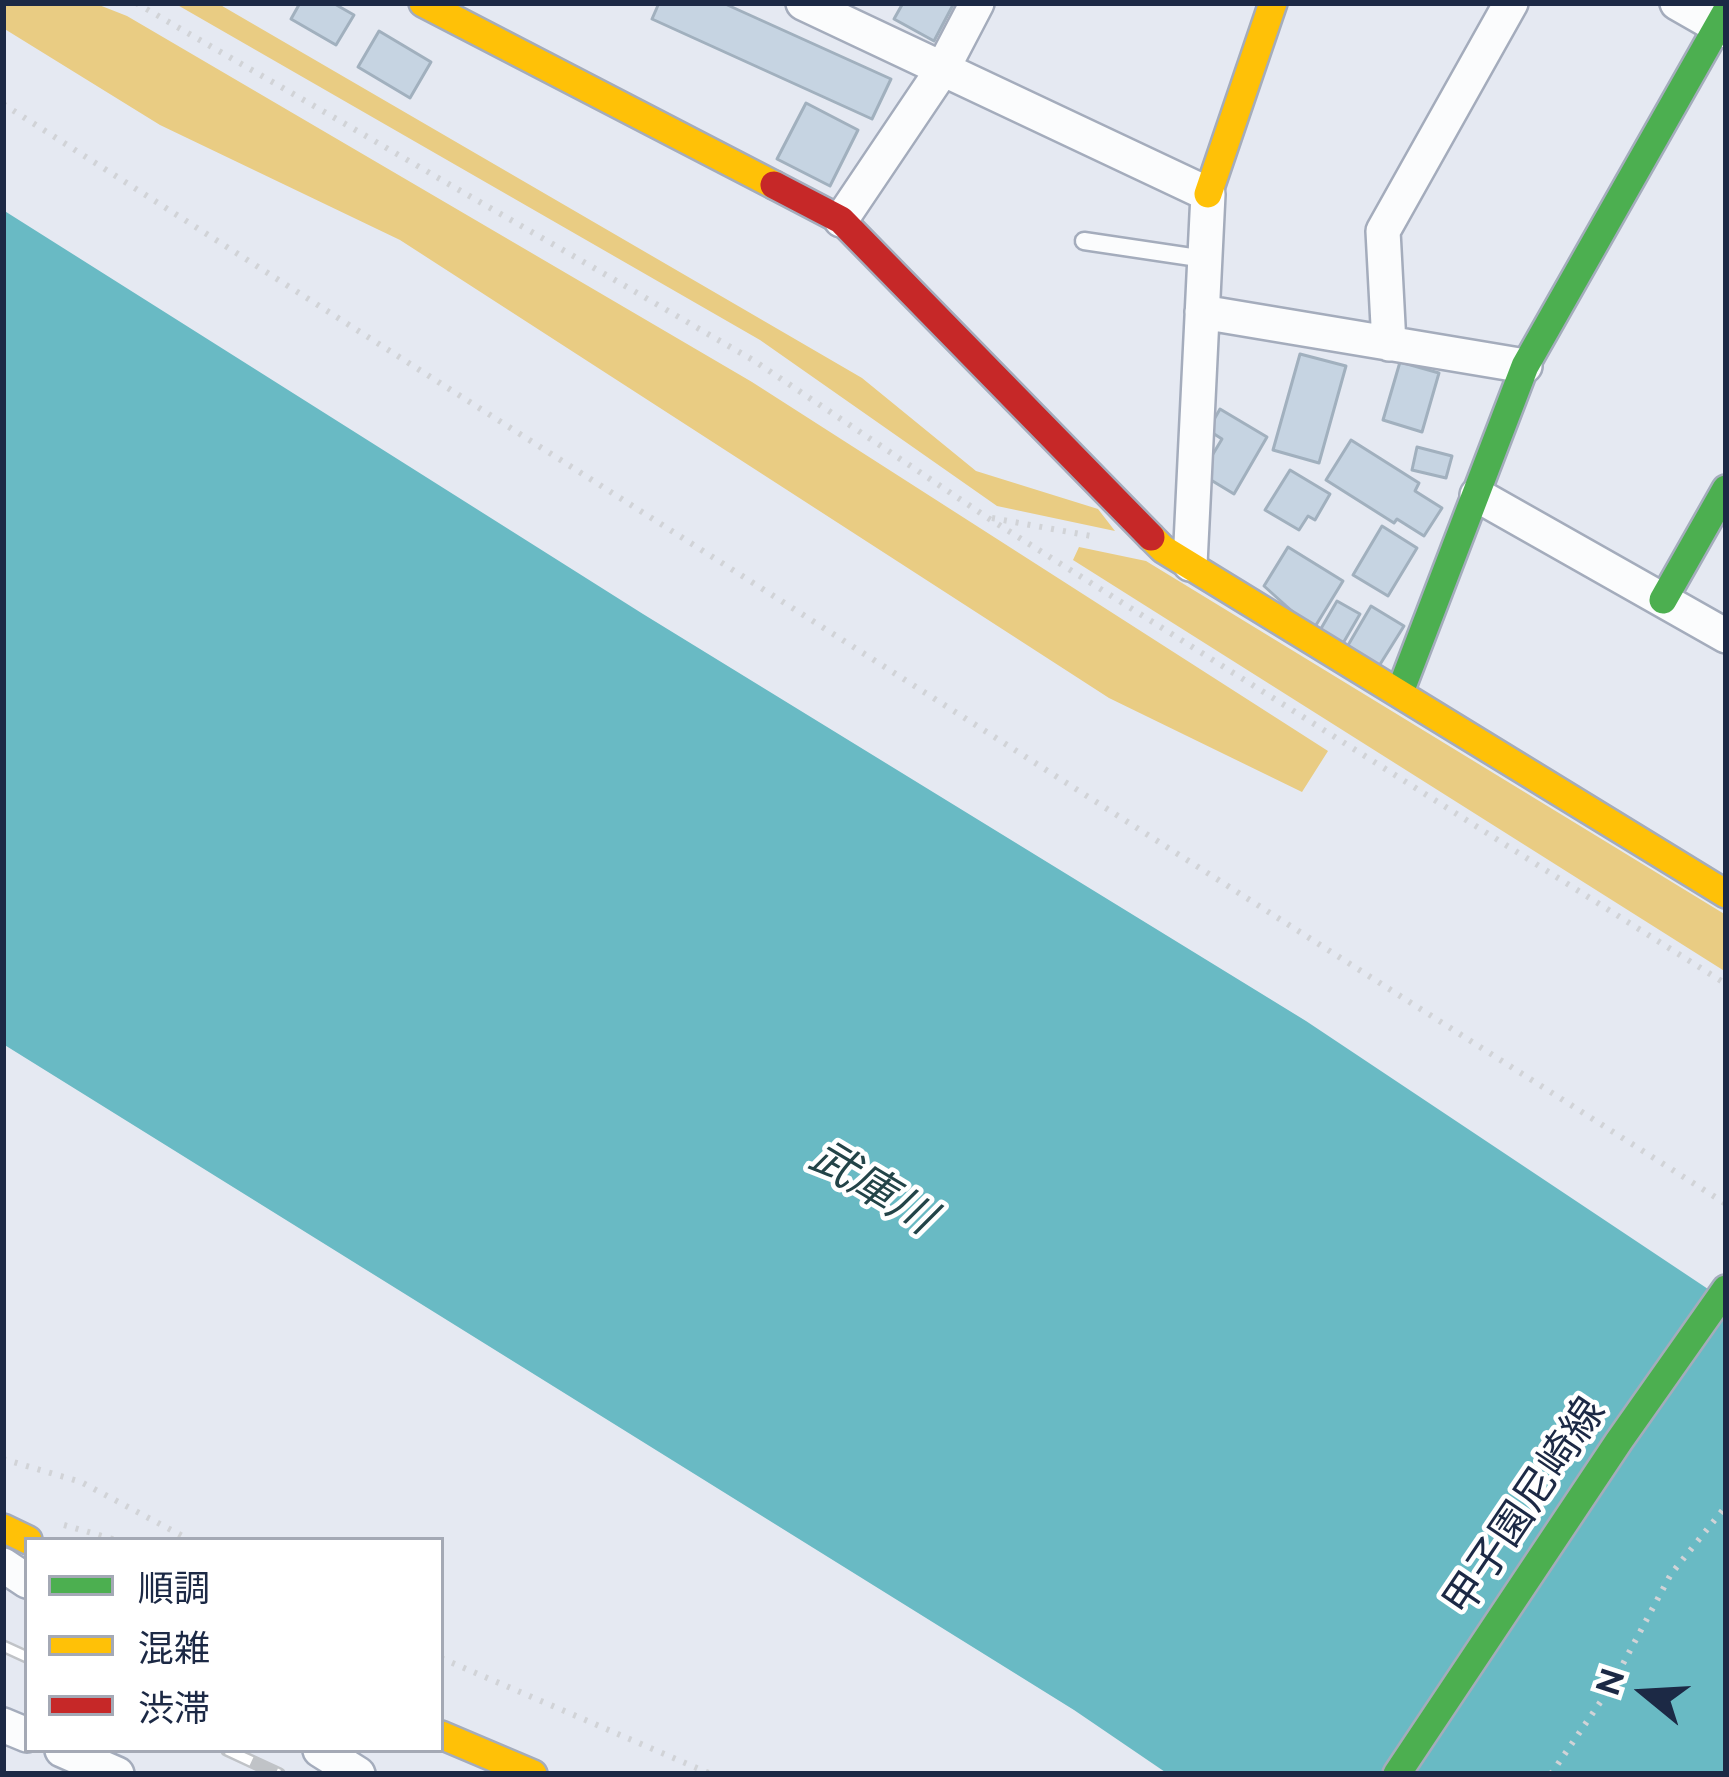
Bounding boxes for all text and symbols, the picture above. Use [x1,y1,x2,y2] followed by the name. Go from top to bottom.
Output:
[800,1130,944,1246] water label: 武庫川
[1434,1388,1616,1626] street label: 甲子園尼崎線
[24,1537,444,1753] legend
[138,1567,210,1609] text: 順調
[138,1627,210,1669] text: 混雑
[1585,1633,1705,1753] north arrow
[1588,1664,1633,1700] text: N
[138,1687,210,1729] text: 渋滞

